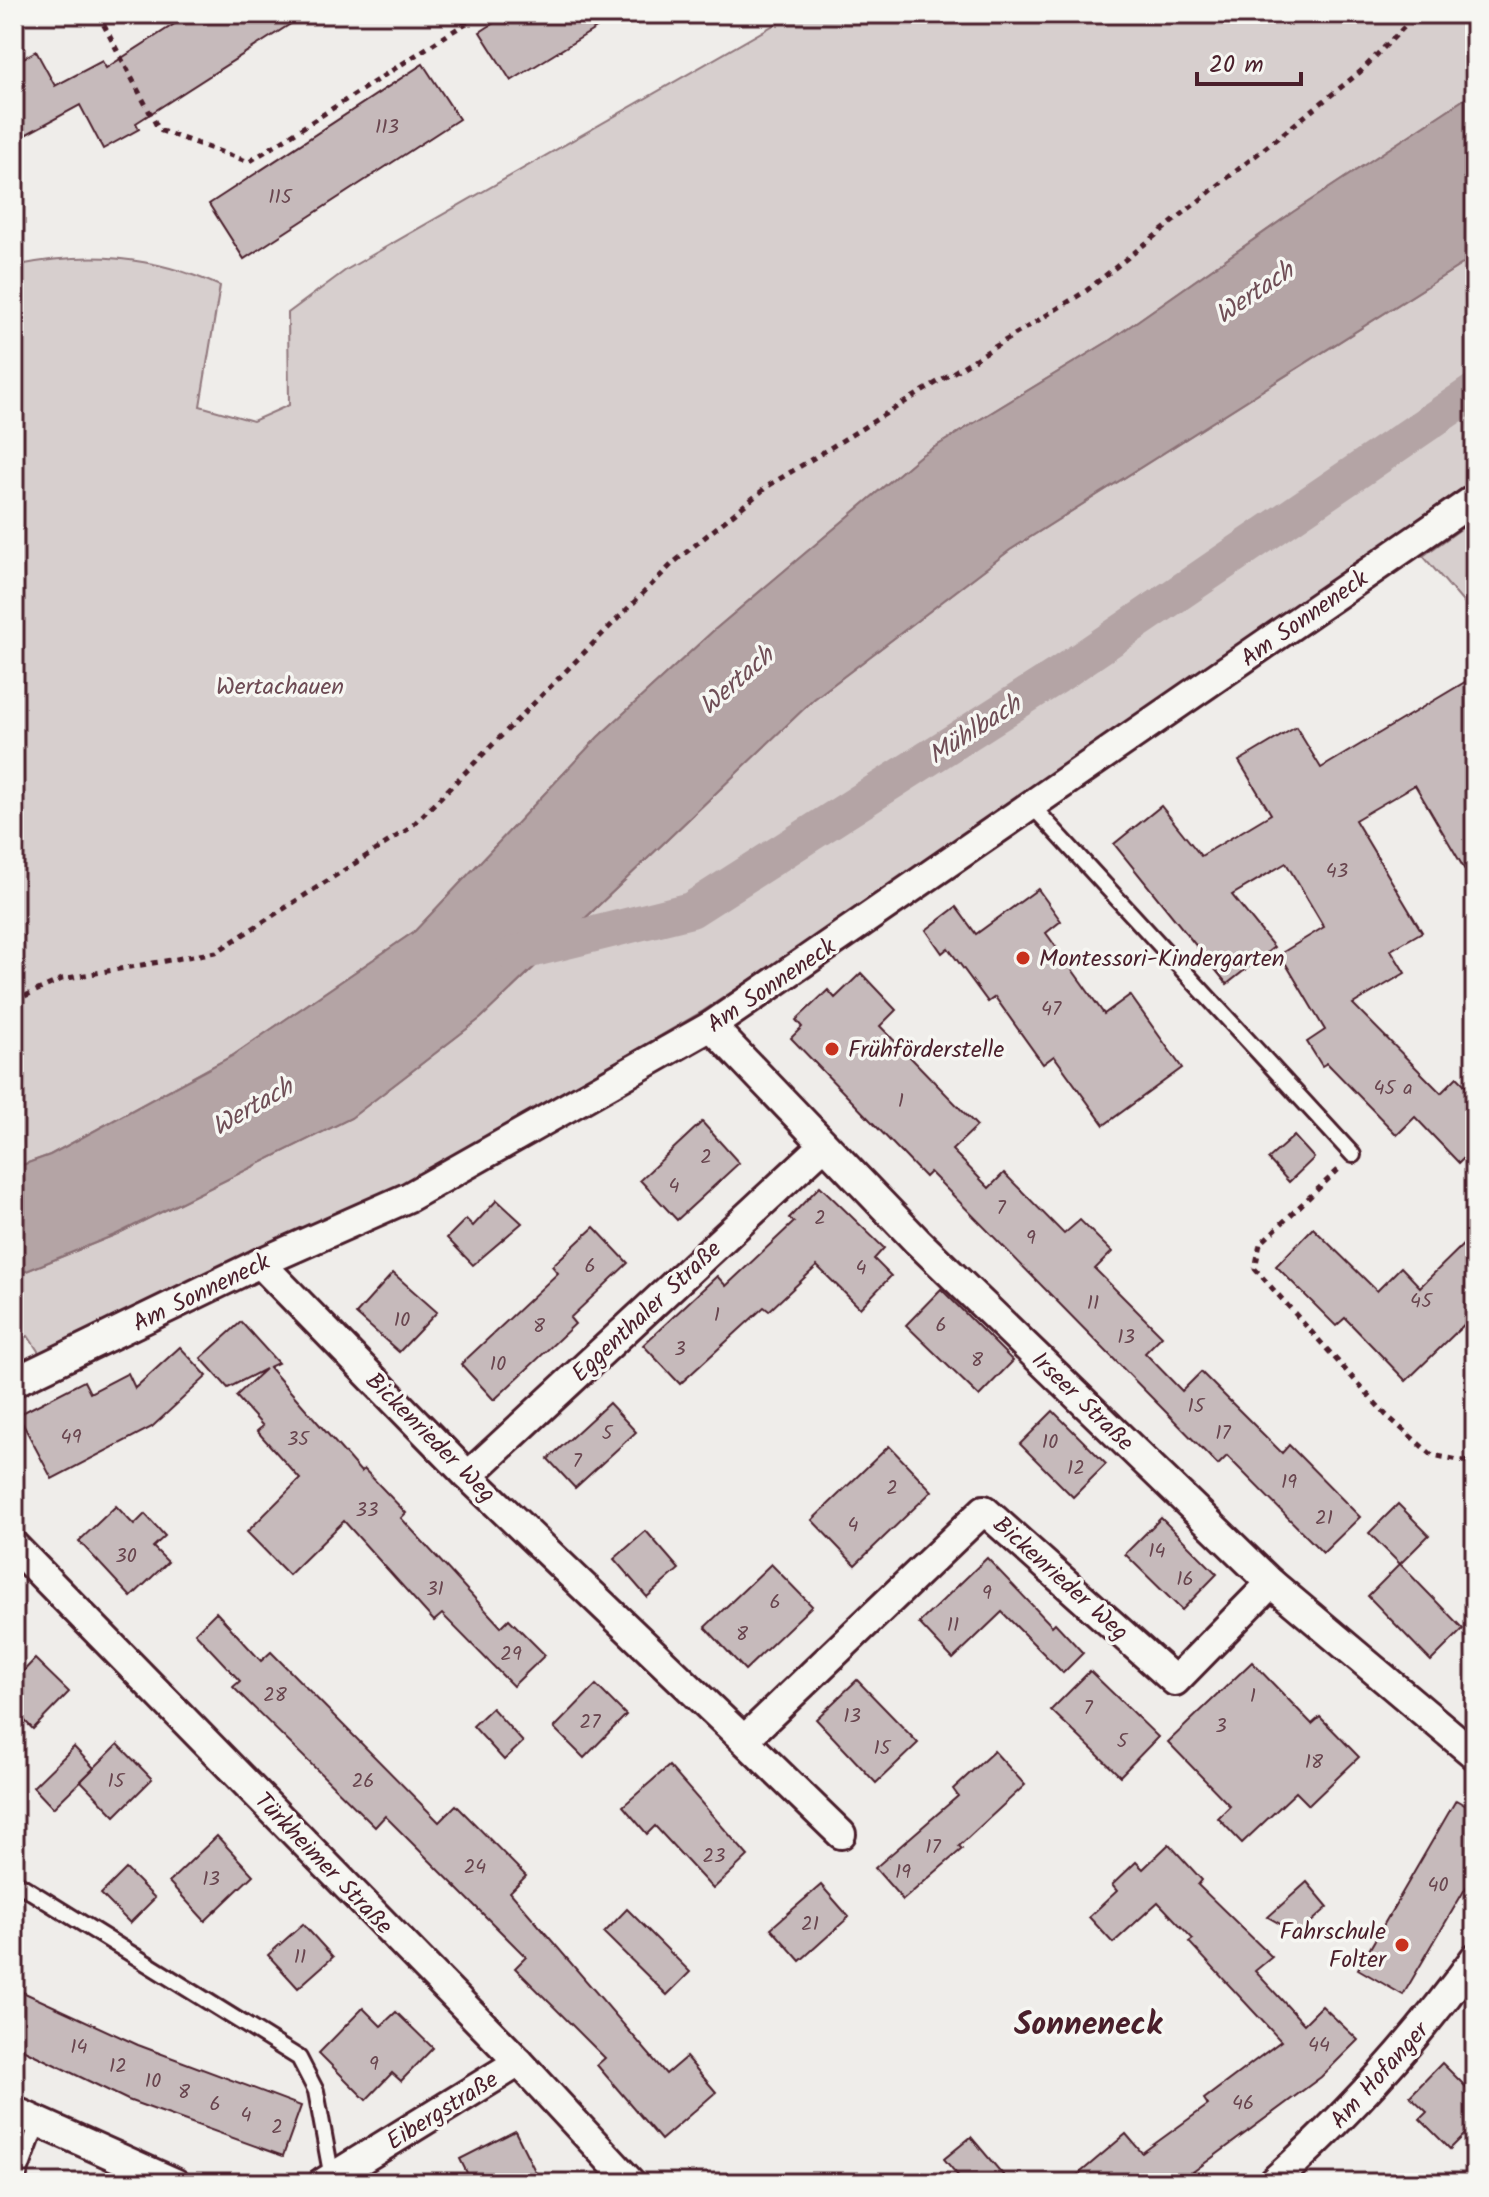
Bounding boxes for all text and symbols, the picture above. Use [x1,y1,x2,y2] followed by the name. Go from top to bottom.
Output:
[1197,36,1301,86] scale bar
[1209,46,1264,85] text: 20 m
[375,112,399,144] house number: 113
[268,182,293,214] house number: 115
[1207,250,1305,336] water label: Wertach
[1233,560,1378,678] street label: Am Sonneneck
[690,635,786,726] water label: Wertach
[216,668,344,707] park label: Wertachauen
[920,683,1032,777] water label: Mühlbach
[1326,856,1348,888] house number: 43
[699,928,845,1044] street label: Am Sonneneck
[1039,940,1285,979] place label: Montessori-Kindergarten
[1014,949,1032,967] marker: Montessori-Kindergarten
[1041,994,1062,1026] house number: 47
[848,1031,1004,1070] place label: Frühförderstelle
[823,1040,841,1058] marker: Frühförderstelle
[204,1066,304,1148] water label: Wertach
[1373,1073,1413,1105] house number: 45 a
[898,1086,904,1118] house number: 1
[700,1142,712,1174] house number: 2
[668,1171,680,1203] house number: 4
[996,1193,1006,1225] house number: 7
[814,1203,826,1235] house number: 2
[1026,1223,1036,1255] house number: 9
[563,1231,731,1393] street label: Eggenthaler Straße
[126,1243,278,1344] street label: Am Sonneneck
[584,1251,596,1283] house number: 6
[855,1253,867,1285] house number: 4
[1410,1286,1433,1318] house number: 45
[1087,1288,1099,1320] house number: 11
[714,1300,720,1332] house number: 1
[394,1305,410,1337] house number: 10
[935,1310,947,1342] house number: 6
[533,1311,546,1343] house number: 8
[1117,1322,1135,1354] house number: 13
[674,1334,686,1366] house number: 3
[1021,1343,1143,1462] street label: Irseer Straße
[971,1345,984,1377] house number: 8
[490,1349,506,1381] house number: 10
[355,1363,505,1513] street label: Bickenrieder Weg
[1187,1391,1206,1423] house number: 15
[602,1418,614,1450] house number: 5
[1215,1418,1232,1450] house number: 17
[61,1422,82,1454] house number: 49
[287,1424,310,1456] house number: 35
[1042,1427,1058,1459] house number: 10
[572,1446,582,1478] house number: 7
[1067,1453,1085,1485] house number: 12
[1281,1467,1297,1499] house number: 19
[886,1473,898,1505] house number: 2
[356,1495,378,1527] house number: 33
[1315,1503,1333,1535] house number: 21
[983,1507,1137,1651] street label: Bickenrieder Weg
[847,1510,859,1542] house number: 4
[1148,1536,1166,1568] house number: 14
[115,1541,137,1573] house number: 30
[1176,1564,1194,1596] house number: 16
[426,1574,444,1606] house number: 31
[982,1578,992,1610] house number: 9
[769,1587,781,1619] house number: 6
[947,1610,959,1642] house number: 11
[736,1619,749,1651] house number: 8
[500,1639,522,1671] house number: 29
[263,1680,288,1712] house number: 28
[1250,1681,1256,1713] house number: 1
[1083,1693,1093,1725] house number: 7
[843,1701,861,1733] house number: 13
[580,1707,601,1739] house number: 27
[1215,1711,1227,1743] house number: 3
[1117,1726,1129,1758] house number: 5
[873,1733,892,1765] house number: 15
[1305,1747,1324,1779] house number: 18
[107,1766,126,1798] house number: 15
[352,1766,374,1798] house number: 26
[244,1783,402,1945] street label: Türkheimer Straße
[925,1832,942,1864] house number: 17
[702,1841,726,1873] house number: 23
[464,1852,486,1884] house number: 24
[895,1857,911,1889] house number: 19
[202,1864,220,1896] house number: 13
[1427,1870,1449,1902] house number: 40
[801,1909,819,1941] house number: 21
[1279,1913,1388,1980] place label: Fahrschule Folter
[1393,1936,1411,1954] marker: Fahrschule Folter
[294,1942,306,1974] house number: 11
[1014,2000,1163,2051] district label: Sonneneck
[1321,2012,1441,2139] street label: Am Hofanger
[1308,2030,1330,2062] house number: 44
[70,2032,88,2064] house number: 14
[369,2049,379,2081] house number: 9
[109,2051,127,2083] house number: 12
[379,2061,507,2161] street label: Eibergstraße
[145,2066,161,2098] house number: 10
[178,2077,191,2109] house number: 8
[1232,2088,1254,2120] house number: 46
[209,2089,221,2121] house number: 6
[240,2100,252,2132] house number: 4
[271,2112,283,2144] house number: 2

